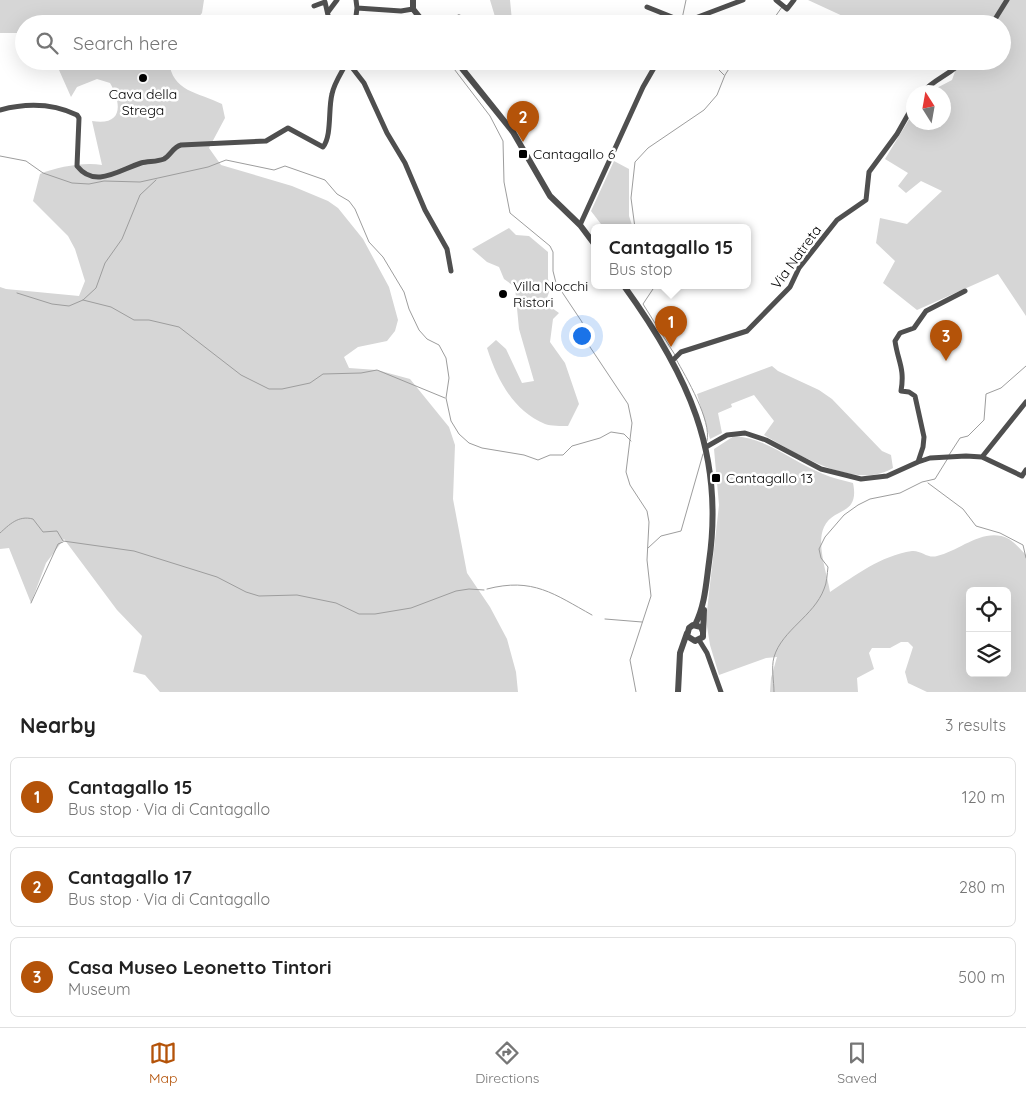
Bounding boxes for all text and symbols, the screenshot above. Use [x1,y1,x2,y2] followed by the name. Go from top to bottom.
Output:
[15,15,1011,70] search box
[33,29,61,57] icon: search
[73,31,178,55] text: Search here
[137,72,149,84] marker: Cava della Strega
[109,85,177,119] place label: Cava della Strega
[906,85,951,130] north arrow
[507,101,539,142] pin: 2
[533,145,616,163] place label: Cantagallo 6
[517,148,529,160] marker: Cantagallo 6
[767,222,825,292] street label: Via Natreta
[591,224,751,289] popup
[609,235,733,259] text: Cantagallo 15
[609,259,672,279] text: Bus stop
[513,277,588,311] place label: Villa Nocchi Ristori
[497,288,509,300] marker: Villa Nocchi Ristori
[655,306,687,347] pin: 1
[930,320,962,361] pin: 3
[569,323,595,349] your location
[726,469,813,487] place label: Cantagallo 13
[710,472,722,484] marker: Cantagallo 13
[966,587,1011,677] map controls
[966,587,1011,632] button: locate
[966,632,1011,677] button: layers
[20,712,96,738] text: Nearby
[945,715,1006,735] text: 3 results
[68,775,192,799] text: Cantagallo 15
[34,787,40,807] text: 1
[962,787,1005,807] text: 120 m
[68,799,270,819] text: Bus stop · Via di Cantagallo
[68,865,192,889] text: Cantagallo 17
[32,877,42,897] text: 2
[959,877,1005,897] text: 280 m
[68,889,270,909] text: Bus stop · Via di Cantagallo
[68,955,332,979] text: Casa Museo Leonetto Tintori
[33,967,41,987] text: 3
[958,967,1005,987] text: 500 m
[68,979,131,999] text: Museum
[149,1039,177,1087] tab: Map
[475,1039,539,1087] tab: Directions
[837,1039,877,1087] tab: Saved

